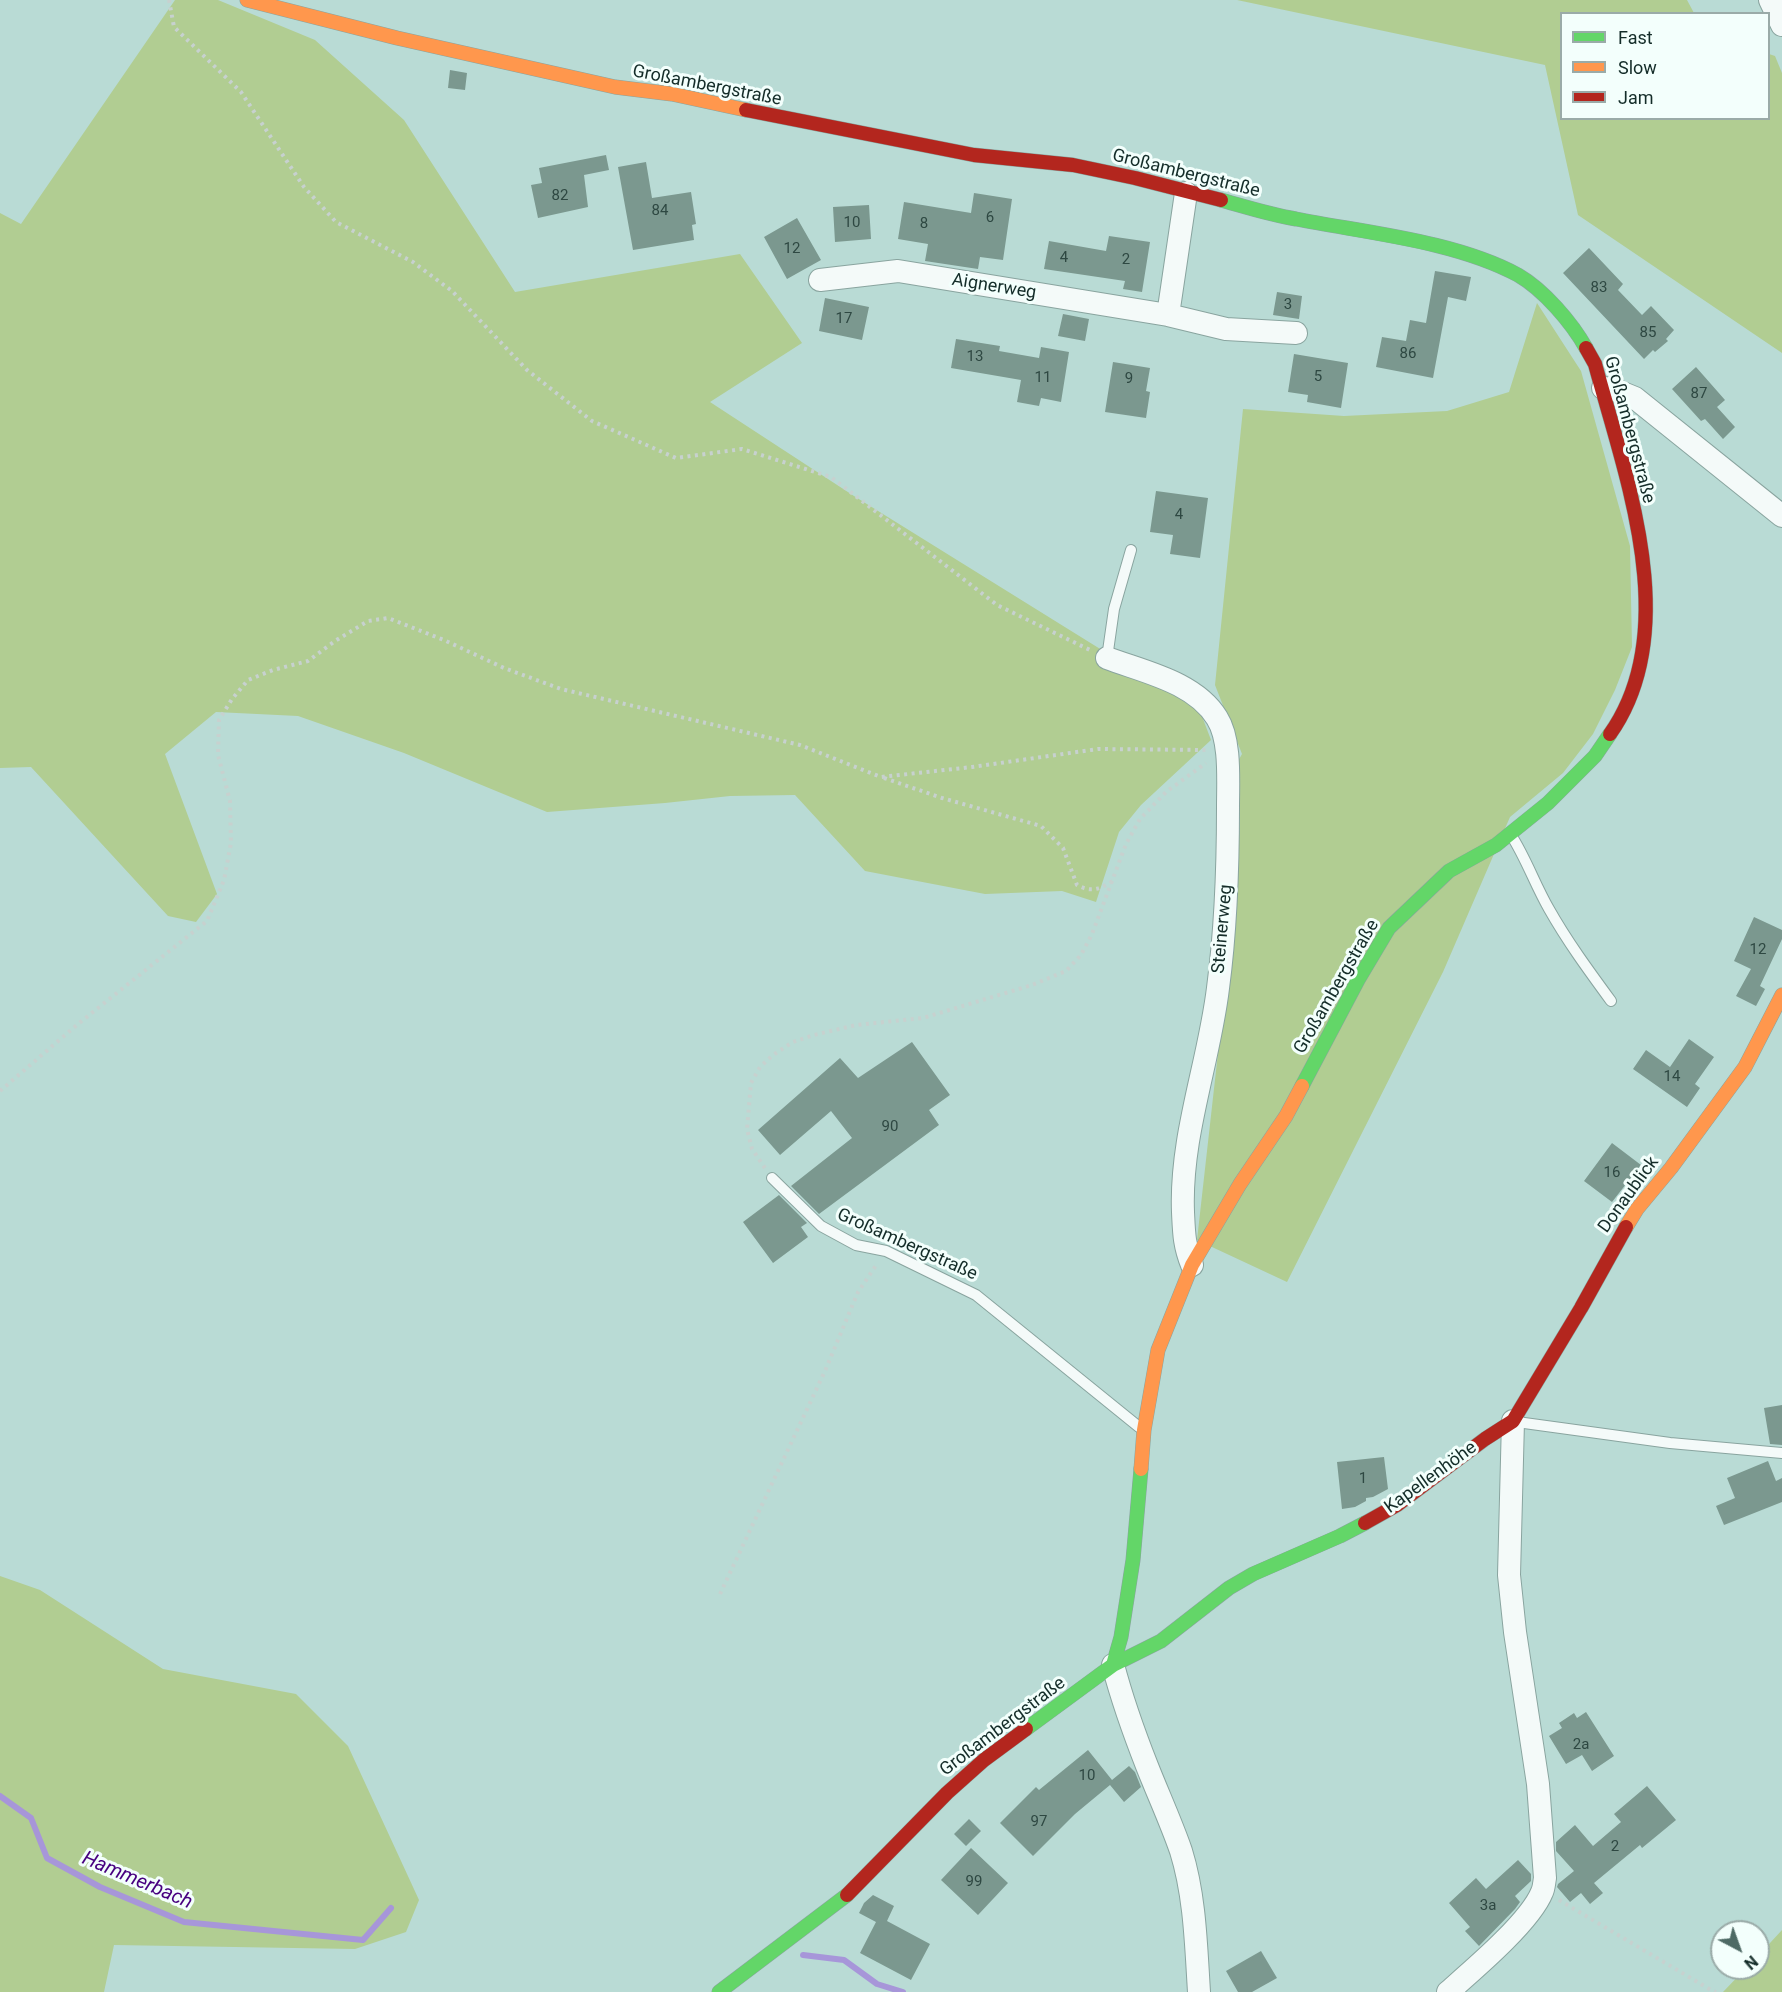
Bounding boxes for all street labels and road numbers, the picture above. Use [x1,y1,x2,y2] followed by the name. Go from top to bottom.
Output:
[631,61,783,111] street label: Großambergstraße
[1110,145,1262,203] street label: Großambergstraße
[950,270,1038,304] street label: Aignerweg
[1599,354,1659,506] street label: Großambergstraße
[1208,884,1238,974] street label: Steinerweg
[1290,916,1384,1058] street label: Großambergstraße
[1594,1153,1664,1237] street label: Donaublick
[833,1204,981,1286] street label: Großambergstraße
[1381,1437,1481,1519] street label: Kapellenhöhe
[936,1673,1070,1781] street label: Großambergstraße

